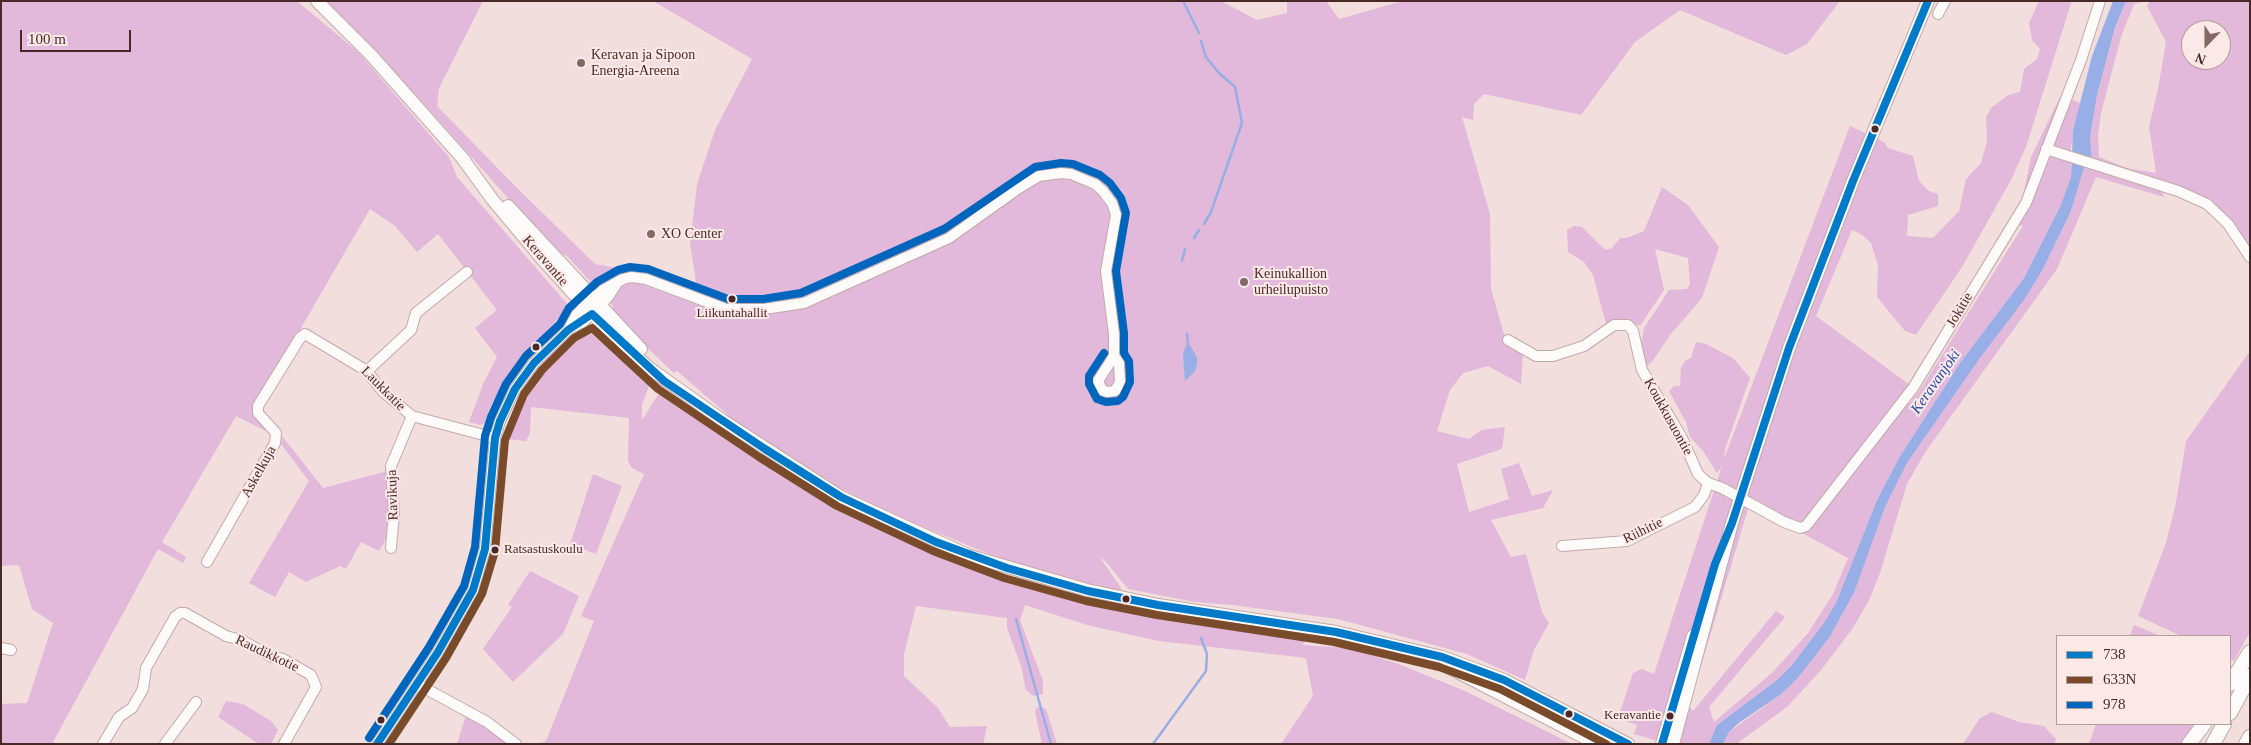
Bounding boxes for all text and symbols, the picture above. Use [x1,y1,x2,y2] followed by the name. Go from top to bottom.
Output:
[22,20,134,52] scale bar
[2181,20,2231,70] north arrow
[28,31,66,47] text: 100 m
[591,47,695,80] place label: Keravan ja Sipoon Energia-Areena
[2193,50,2208,67] text: N
[575,57,587,69] marker: Keravan ja Sipoon Energia-Areena
[1870,124,1880,134] unlabelled marker
[661,226,722,242] place label: XO Center
[645,228,657,240] marker: XO Center
[519,232,571,290] street label: Keravantie
[1254,266,1328,298] place label: Keinukallion urheilupuisto
[1238,276,1250,288] marker: Keinukallion urheilupuisto
[1943,290,1977,330] street label: Jokitie
[727,294,737,304] marker: Liikuntahallit
[697,306,767,322] place label: Liikuntahallit
[531,342,541,352] unlabelled marker
[1907,346,1965,418] water label: Keravanjoki
[357,363,409,415] street label: Laukkatie
[1640,376,1696,458] street label: Koukkusuontie
[238,443,280,501] street label: Askelkuja
[384,469,402,521] street label: Ravikuja
[1620,514,1666,548] street label: Riihitie
[504,542,583,558] place label: Ratsastuskoulu
[490,545,500,555] marker: Ratsastuskoulu
[1121,594,1131,604] unlabelled marker
[232,632,302,676] street label: Raudikkotie
[2056,635,2231,725] legend
[2103,646,2126,662] text: 738
[2103,671,2136,687] text: 633N
[2103,696,2126,712] text: 978
[1604,708,1661,724] place label: Keravantie
[1564,709,1574,719] unlabelled marker
[1665,711,1675,721] marker: Keravantie
[376,715,386,725] unlabelled marker

